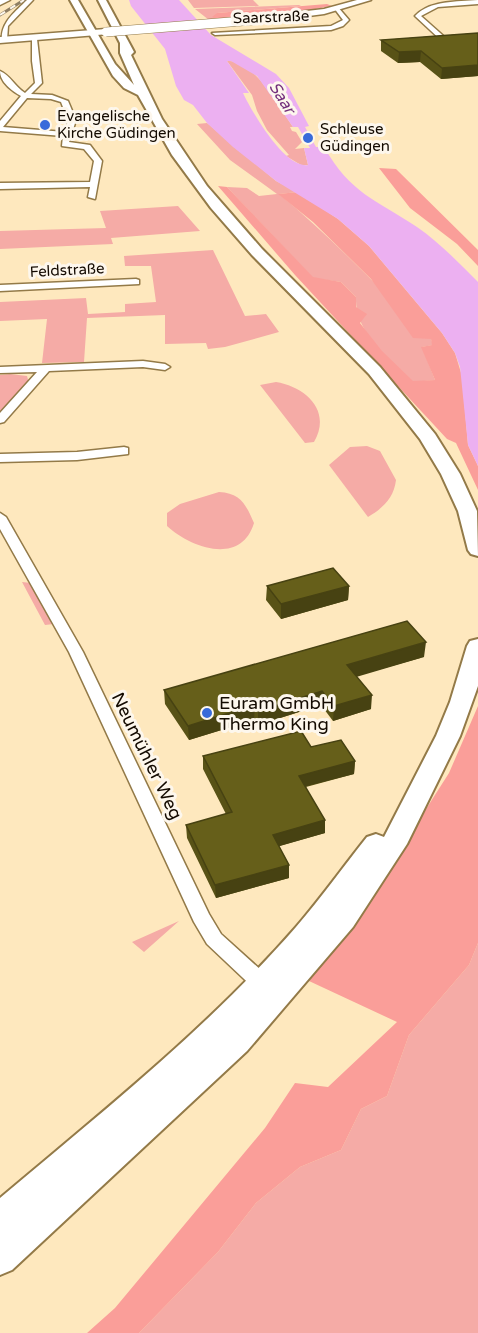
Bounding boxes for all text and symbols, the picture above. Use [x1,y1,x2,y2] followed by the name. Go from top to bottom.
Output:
[232,7,310,27] street label: Saarstraße
[265,78,300,119] water label: Saar
[57,107,176,142] place label: Evangelische Kirche Güdingen
[38,118,52,132] marker: Evangelische Kirche Güdingen
[320,120,390,155] place label: Schleuse Güdingen
[301,131,315,145] marker: Schleuse Güdingen
[29,259,105,281] street label: Feldstraße
[107,689,187,823] street label: Neumühler Weg
[219,692,334,735] place label: Euram GmbH Thermo King
[200,706,214,720] marker: Euram GmbH Thermo King

